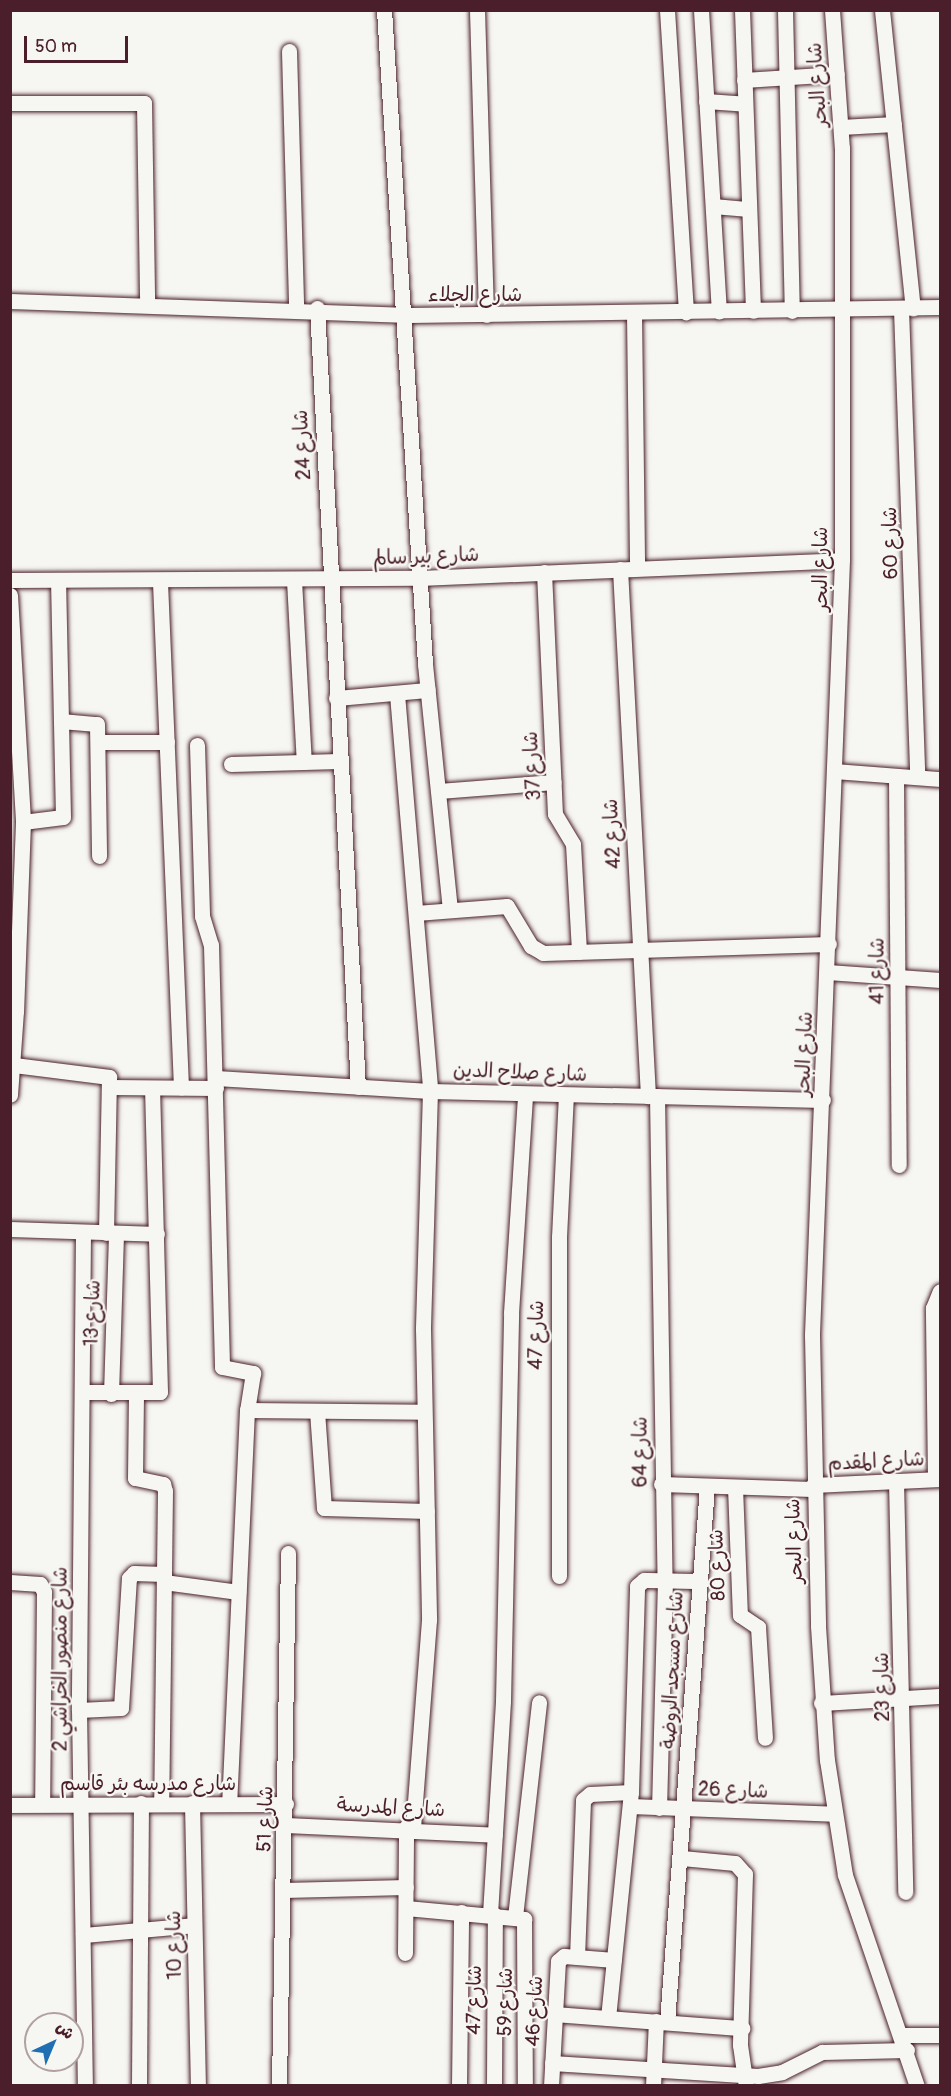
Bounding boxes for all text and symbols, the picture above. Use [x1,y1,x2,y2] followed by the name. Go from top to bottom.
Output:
[27,24,130,62] scale bar
[35,35,77,58] text: 50 m
[802,42,832,128] street label: شارع البحر
[428,282,522,306] street label: شارع الجلاء
[288,409,316,481] street label: شارع 24
[877,506,903,580] street label: شارع 60
[808,527,832,611] street label: شارع البحر
[372,542,480,570] street label: شارع بير سالم
[518,731,546,801] street label: شارع 37
[598,798,626,870] street label: شارع 42
[865,937,889,1005] street label: شارع 41
[791,1011,817,1097] street label: شارع البحر
[453,1058,587,1086] street label: شارع صلاح الدين
[79,1279,105,1347] street label: شارع 13
[523,1300,549,1370] street label: شارع 47
[628,1417,652,1487] street label: شارع 64
[827,1446,925,1476] street label: شارع المقدم
[781,1498,807,1584] street label: شارع البحر
[704,1529,730,1601] street label: شارع 80
[48,1567,72,1751] street label: شارع منصور الخراشي 2
[656,1590,688,1750] street label: شارع مسجد الروضة
[869,1652,895,1722] street label: شارع 23
[60,1771,236,1795] street label: شارع مدرسه بئر قاسم
[697,1777,769,1803] street label: شارع 26
[252,1785,278,1853] street label: شارع 51
[336,1792,446,1822] street label: شارع المدرسة
[161,1910,187,1980] street label: شارع 10
[461,1965,487,2035] street label: شارع 47
[492,1967,518,2037] street label: شارع 59
[520,1975,548,2047] street label: شارع 46
[24,2012,84,2072] north arrow
[52,2017,78,2044] text: ش

